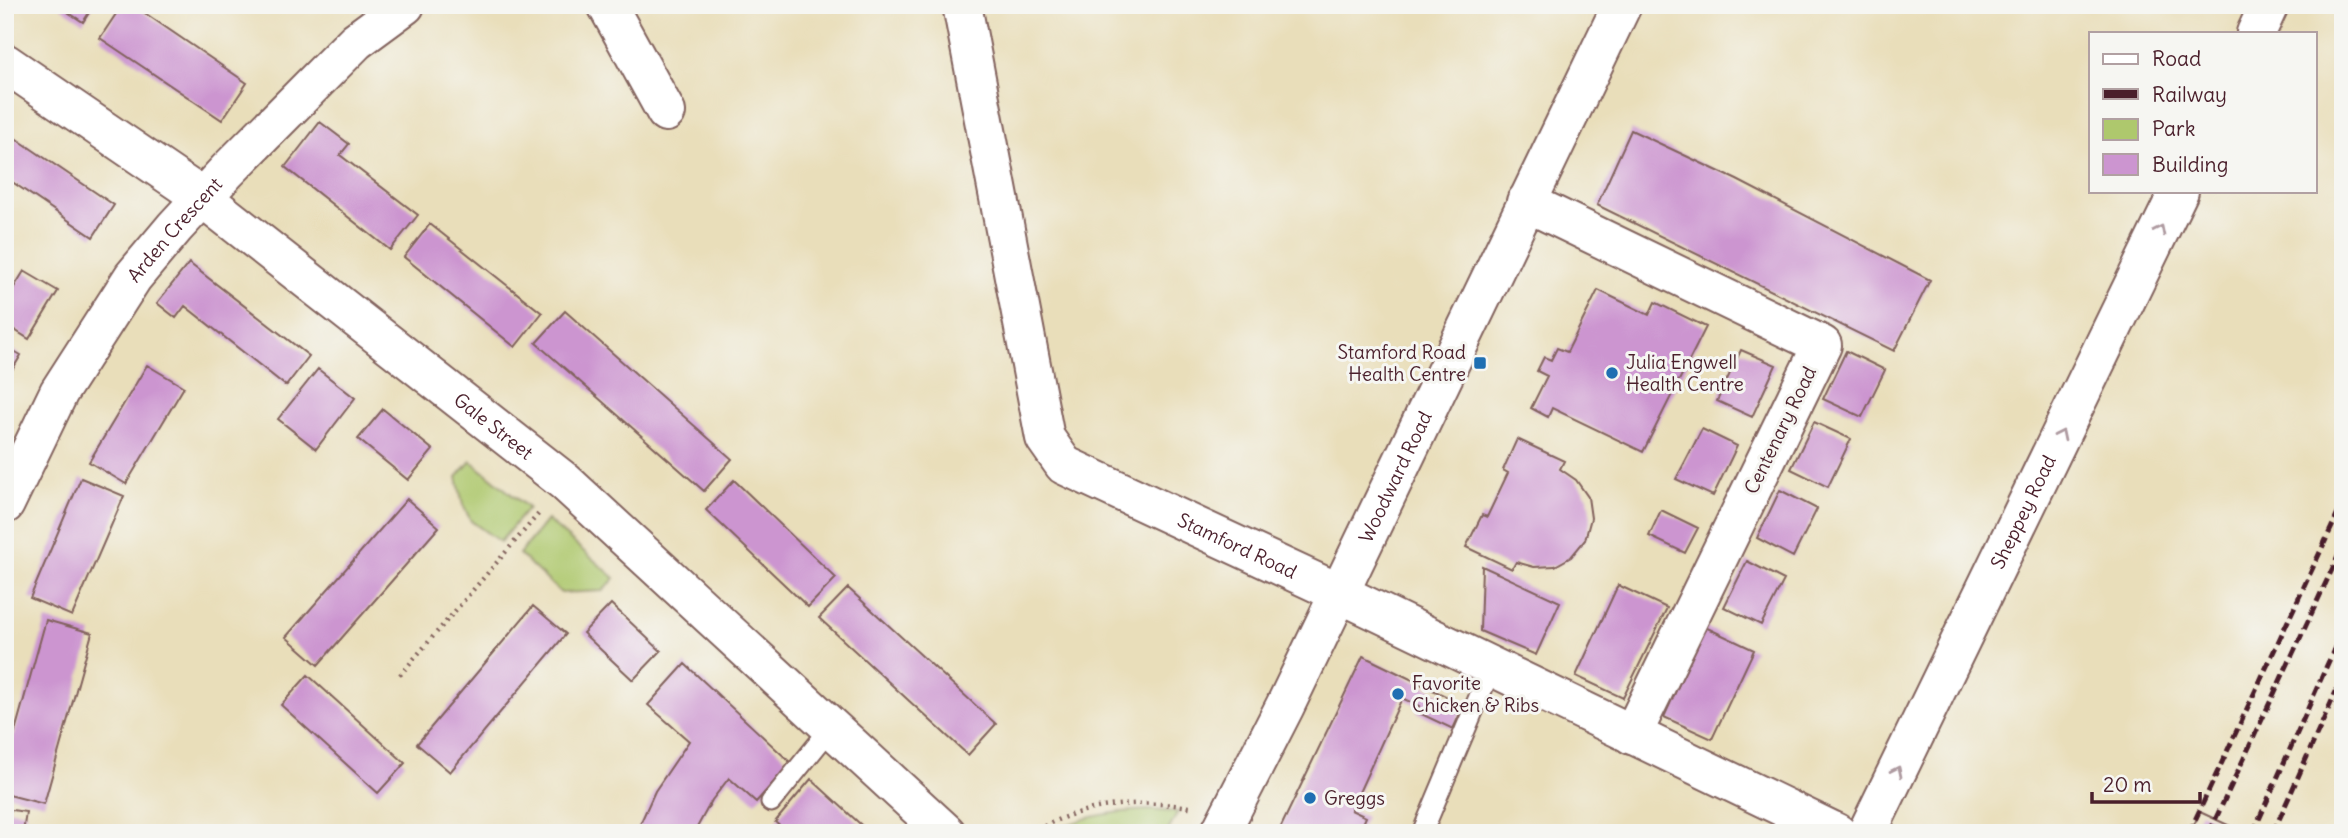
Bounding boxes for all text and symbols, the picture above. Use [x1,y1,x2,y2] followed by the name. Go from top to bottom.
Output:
[2089,32,2316,192] legend
[2152,45,2201,72] text: Road
[2152,81,2227,108] text: Railway
[2152,115,2195,142] text: Park
[2152,151,2228,178] text: Building
[122,172,227,287] street label: Arden Crescent
[2152,225,2166,237] one-way arrow
[1337,340,1466,386] place label: Stamford Road Health Centre
[1626,350,1744,396] place label: Julia Engwell Health Centre
[1472,355,1488,371] marker: Stamford Road Health Centre
[1739,362,1821,498] street label: Centenary Road
[1604,365,1620,381] marker: Julia Engwell Health Centre
[449,387,538,465] street label: Gale Street
[1353,407,1437,546] street label: Woodward Road
[2052,430,2066,442] one-way arrow
[1985,451,2061,573] street label: Sheppey Road
[1174,508,1301,584] street label: Stamford Road
[1412,671,1539,717] place label: Favorite Chicken & Ribs
[1390,686,1406,702] marker: Favorite Chicken & Ribs
[2092,761,2201,805] scale bar
[1889,766,1903,778] one-way arrow
[2103,771,2152,798] text: 20 m
[1324,786,1385,810] place label: Greggs
[1302,790,1318,806] marker: Greggs

